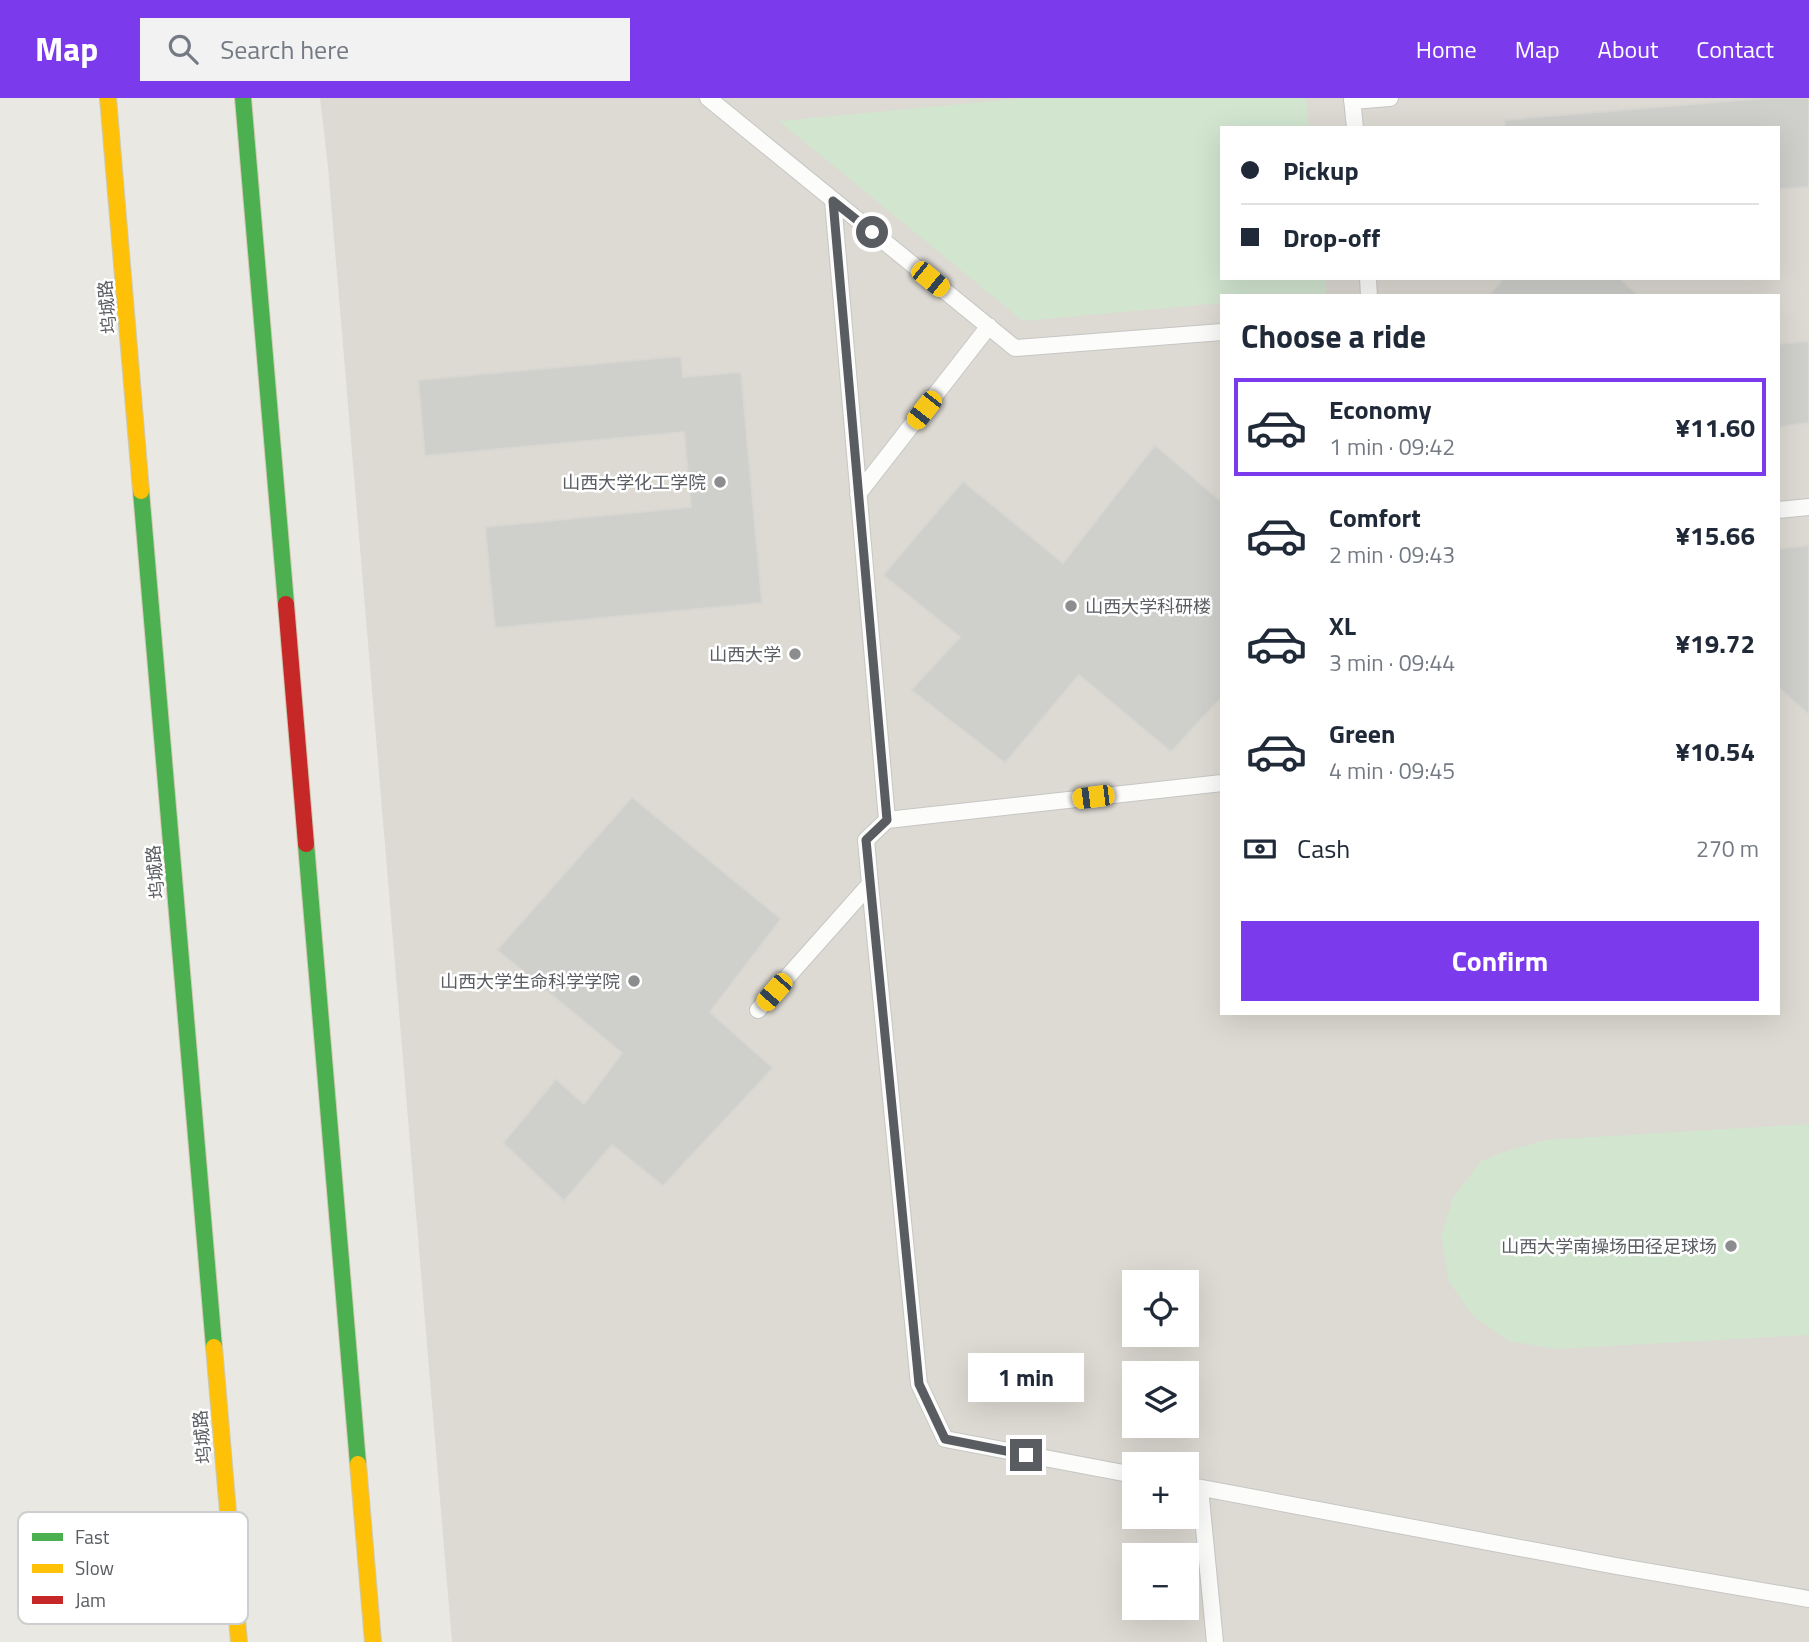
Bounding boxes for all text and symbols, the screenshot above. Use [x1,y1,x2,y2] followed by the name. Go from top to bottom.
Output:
[140,18,630,81] search box
[35,24,98,74] text: Map
[164,30,202,68] icon: search
[220,30,349,69] text: Search here
[1416,31,1477,67] text: Home
[1515,31,1560,67] text: Map
[1598,31,1658,67] text: About
[1696,31,1774,67] text: Contact
[1283,151,1359,190] text: Pickup
[856,216,888,248] route start
[1283,218,1380,257] text: Drop-off
[908,258,953,300] car
[91,279,123,335] street label: 坞城路
[1241,312,1426,360] text: Choose a ride
[903,387,946,433] car
[1329,390,1431,429] text: Economy
[1245,396,1308,459] icon: car
[1676,408,1755,447] text: ¥11.60
[1329,429,1455,464] text: 1 min · 09:42
[562,469,706,496] place label: 山西大学化工学院
[712,474,728,490] marker: 山西大学化工学院
[1329,498,1421,537] text: Comfort
[1245,504,1308,567] icon: car
[1676,516,1755,555] text: ¥15.66
[1329,537,1455,572] text: 2 min · 09:43
[1085,593,1211,620] place label: 山西大学科研楼
[1063,598,1079,614] marker: 山西大学科研楼
[1329,606,1356,645] text: XL
[1245,612,1308,675] icon: car
[1676,624,1755,663] text: ¥19.72
[709,641,781,668] place label: 山西大学
[1329,645,1455,680] text: 3 min · 09:44
[787,646,803,662] marker: 山西大学
[1329,714,1395,753] text: Green
[1245,720,1308,783] icon: car
[1676,732,1755,771] text: ¥10.54
[1329,753,1455,788] text: 4 min · 09:45
[1071,784,1116,810] car
[1297,829,1350,868] text: Cash
[1241,830,1279,868] icon: cash
[1696,831,1759,866] text: 270 m
[139,844,171,900] street label: 坞城路
[1241,921,1759,1001] button: Confirm
[440,968,620,995] place label: 山西大学生命科学学院
[753,969,796,1015] car
[626,973,642,989] marker: 山西大学生命科学学院
[1501,1233,1717,1260] place label: 山西大学南操场田径足球场
[1723,1238,1739,1254] marker: 山西大学南操场田径足球场
[1122,1270,1199,1620] map controls
[1122,1270,1199,1347] button: locate
[968,1354,1084,1402] callout: 1 min
[998,1360,1054,1395] text: 1 min
[1122,1361,1199,1438] button: layers
[186,1409,218,1465] street label: 坞城路
[1010,1439,1042,1471] route end
[1122,1452,1199,1529] button: +
[18,1512,248,1624] legend
[75,1522,110,1551] text: Fast
[1122,1543,1199,1620] button: −
[75,1553,114,1582] text: Slow
[75,1585,106,1614] text: Jam

